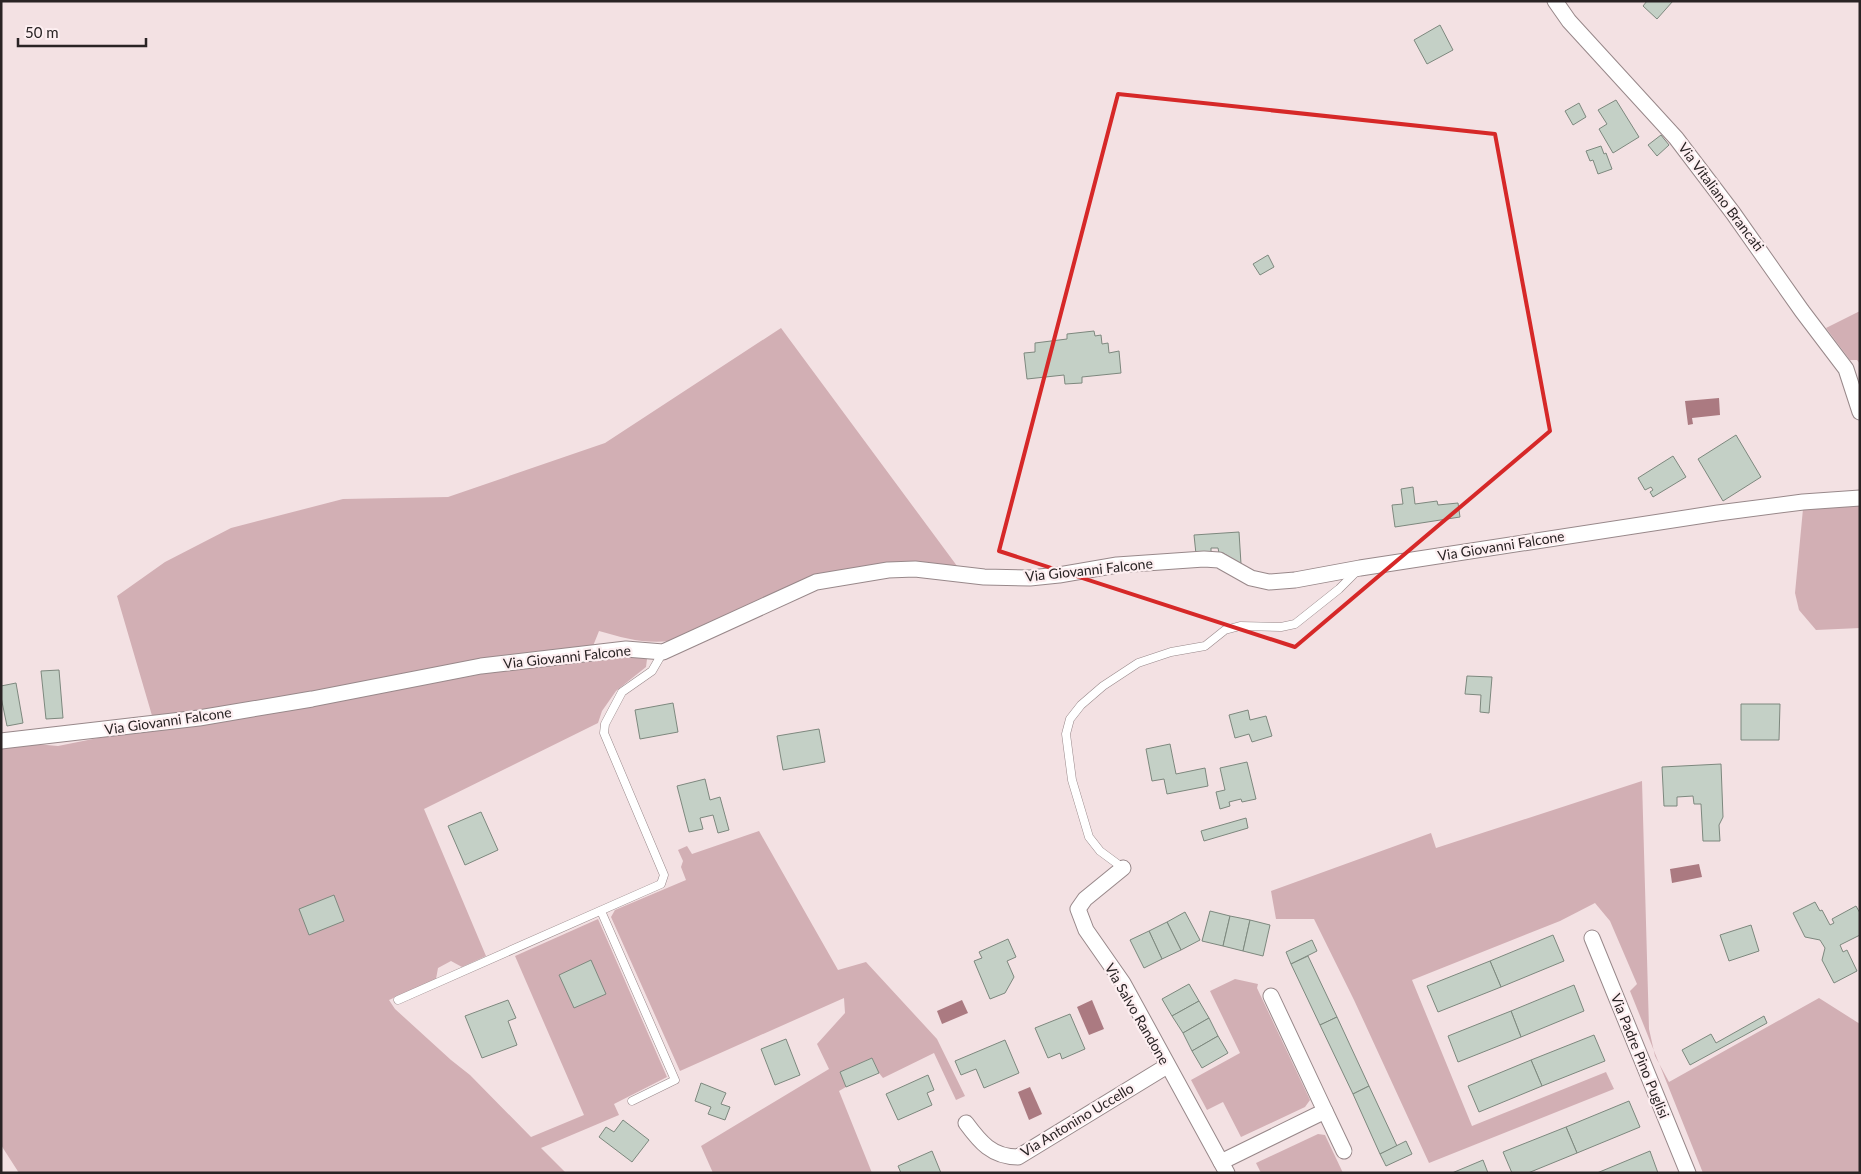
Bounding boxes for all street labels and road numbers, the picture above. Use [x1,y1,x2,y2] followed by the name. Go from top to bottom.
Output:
[1675,139,1768,254] street label: Via Vitaliano Brancati
[1436,527,1566,564] street label: Via Giovanni Falcone
[1024,554,1154,585] street label: Via Giovanni Falcone
[502,641,632,672] street label: Via Giovanni Falcone
[103,703,233,738] street label: Via Giovanni Falcone
[1102,960,1173,1067] street label: Via Salvo Randone
[1608,991,1673,1121] street label: Via Padre Pino Puglisi
[1017,1079,1136,1160] street label: Via Antonino Uccello

